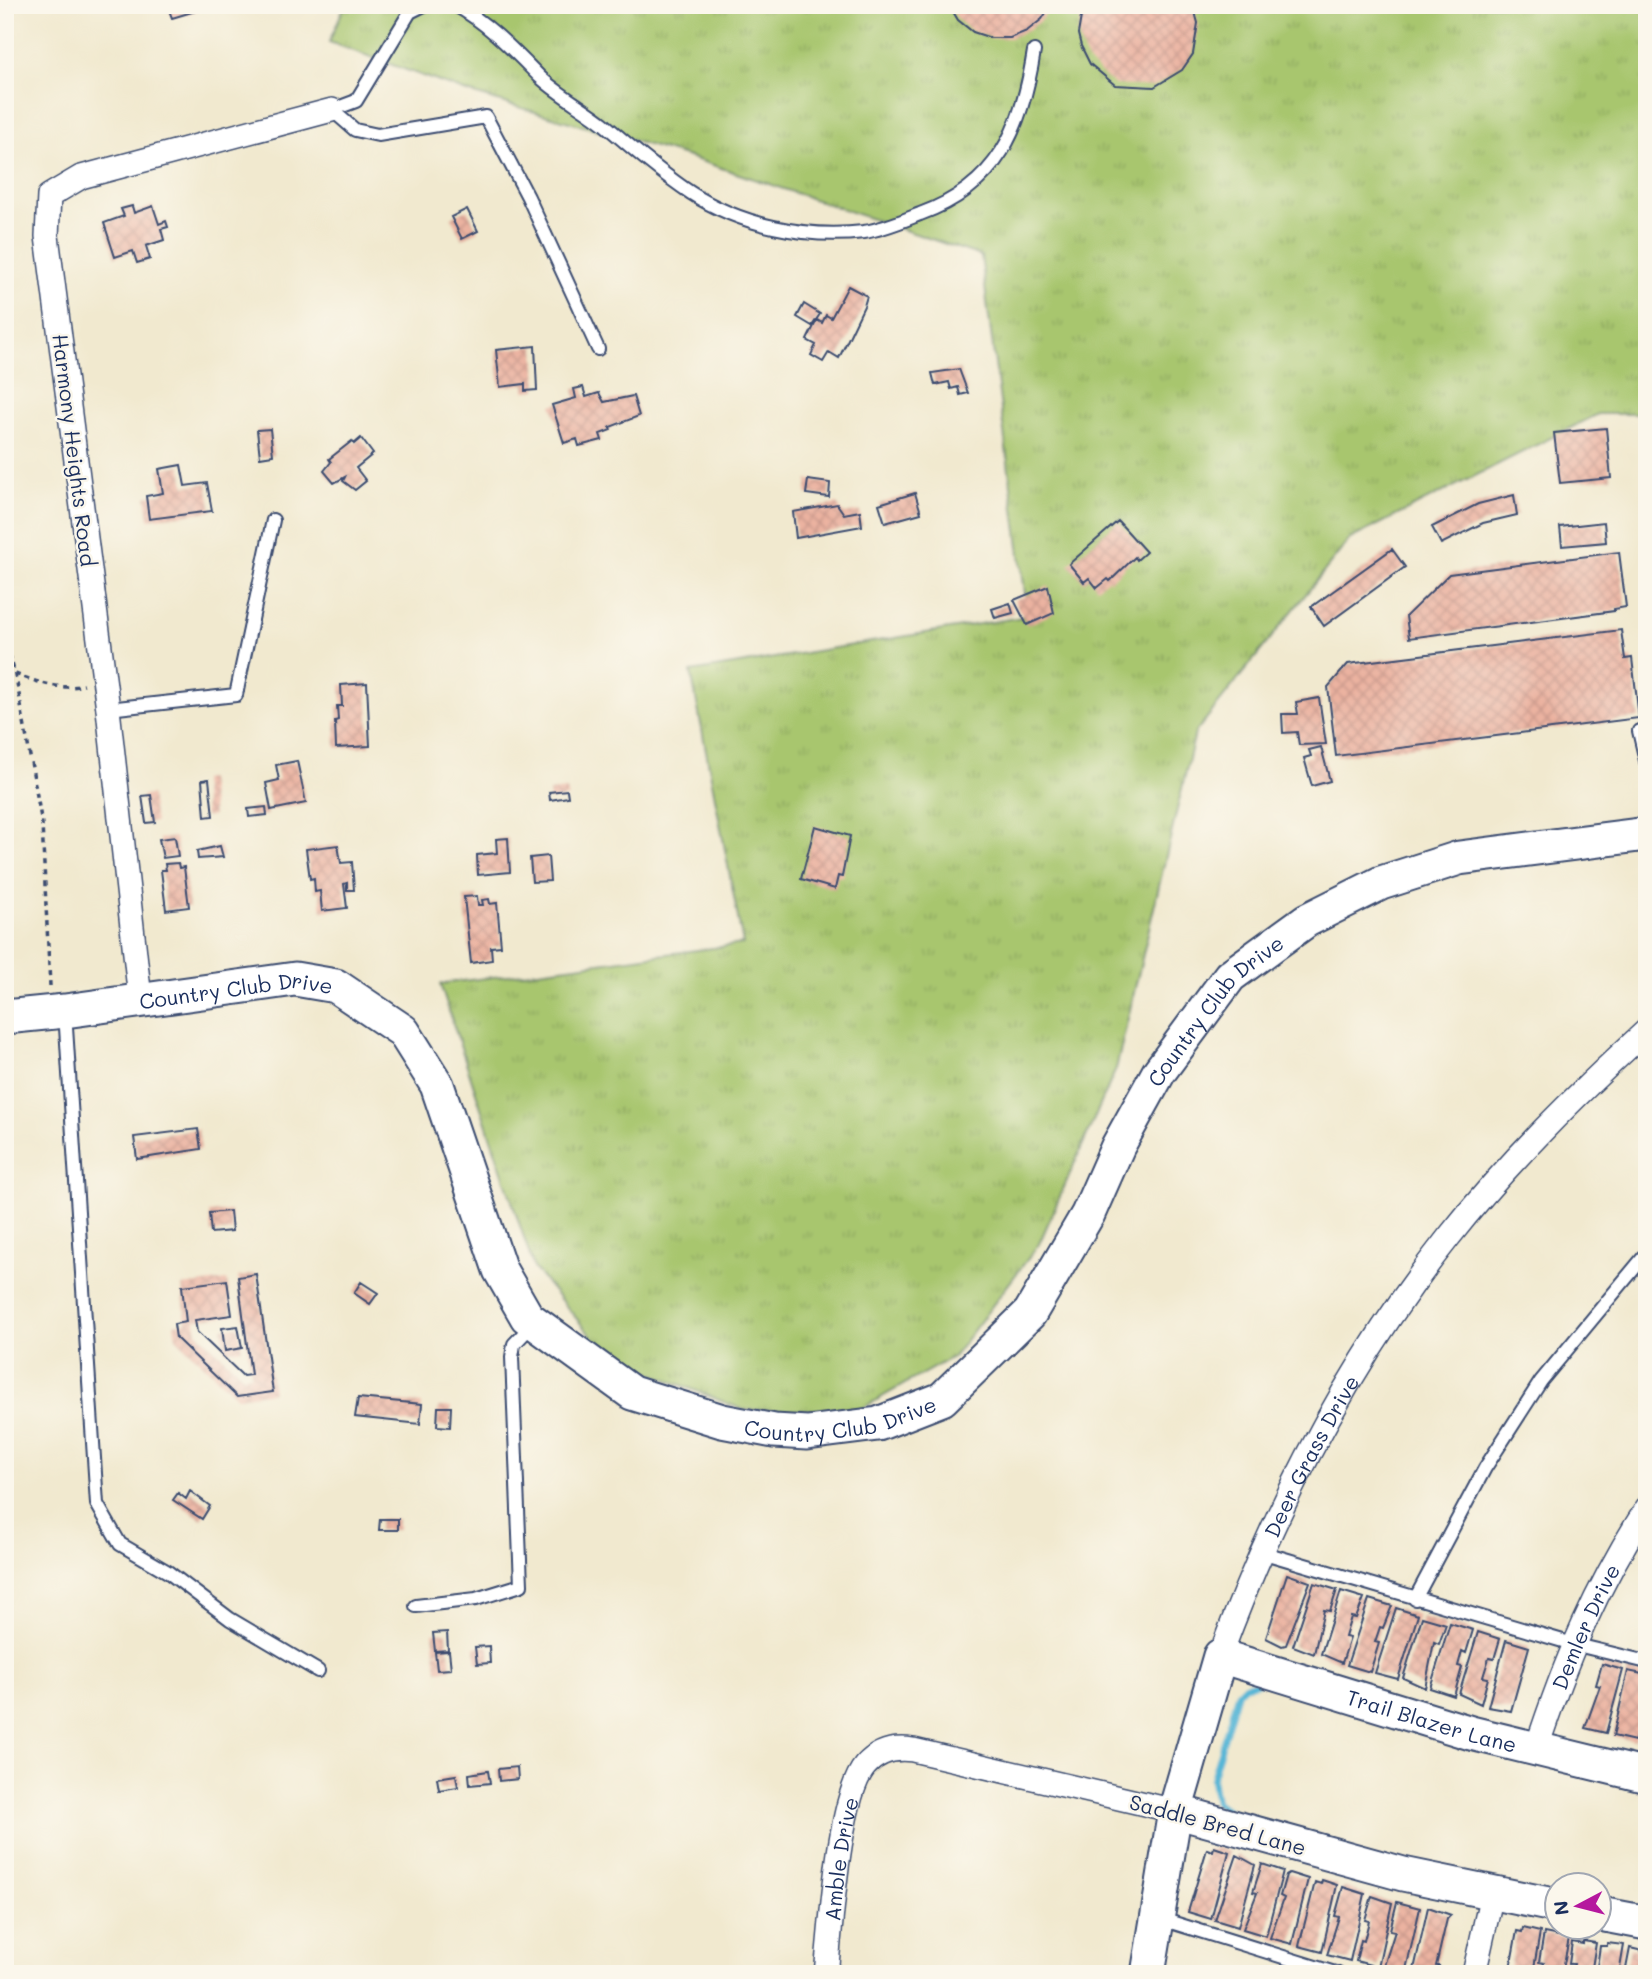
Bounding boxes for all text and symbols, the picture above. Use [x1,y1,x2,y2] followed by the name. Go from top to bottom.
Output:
[47,332,103,568] street label: Harmony Heights Road
[1140,928,1288,1091] street label: Country Club Drive
[137,965,335,1014] street label: Country Club Drive
[1257,1370,1364,1541] street label: Deer Grass Drive
[742,1389,940,1447] street label: Country Club Drive
[1545,1559,1625,1693] street label: Demler Drive
[1344,1682,1520,1757] street label: Trail Blazer Lane
[1127,1787,1309,1861] street label: Saddle Bred Lane
[818,1794,864,1922] street label: Amble Drive
[1544,1870,1614,1940] north arrow
[1547,1899,1574,1917] text: N

